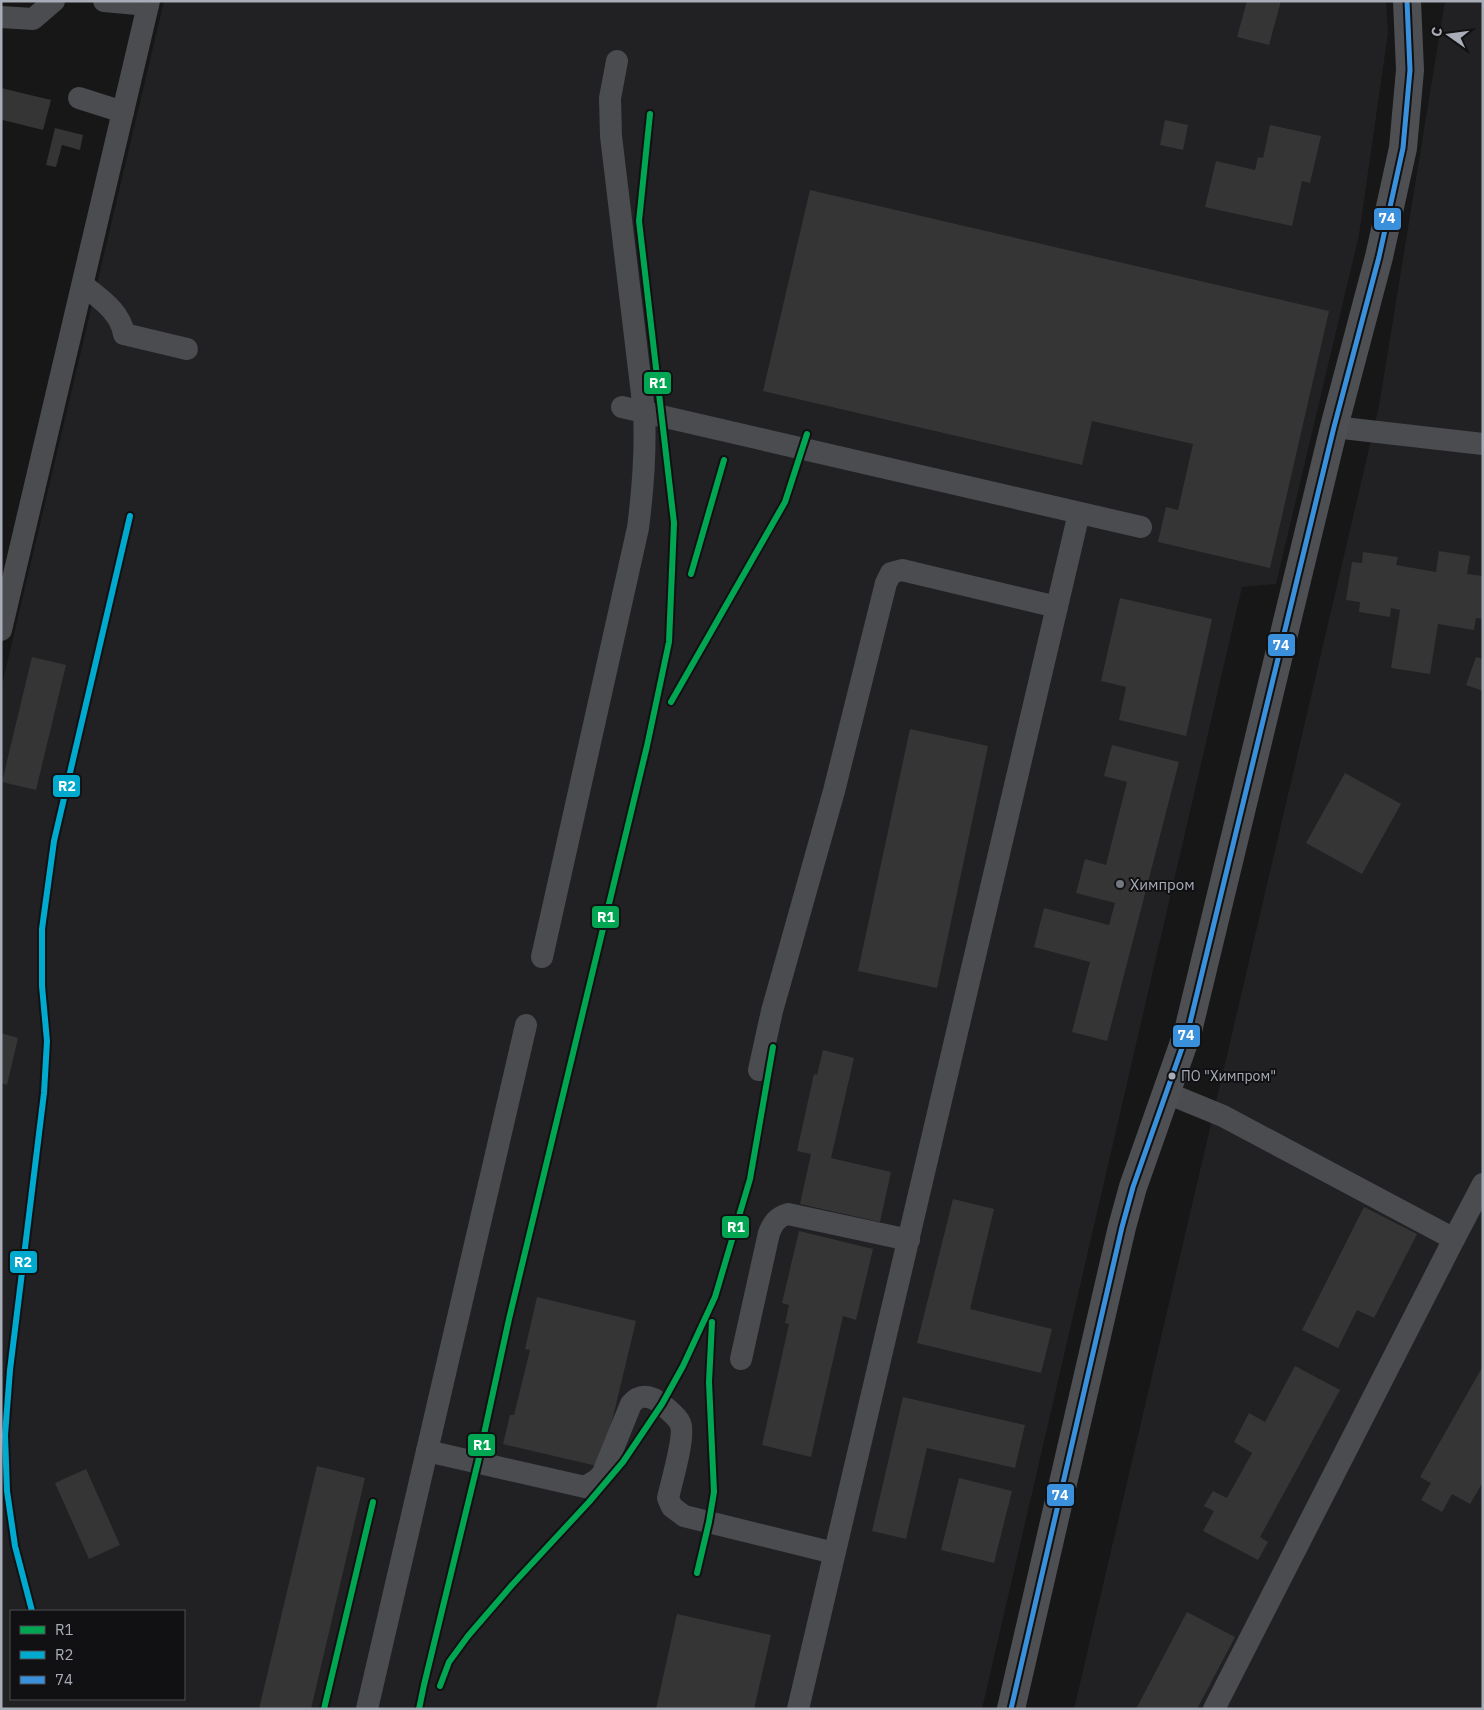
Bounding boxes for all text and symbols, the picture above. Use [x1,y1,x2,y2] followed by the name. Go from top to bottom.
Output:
[1424,10,1474,60] north arrow
[1427,25,1446,38] text: С
[1373,207,1402,231] line badge: 74
[1379,209,1395,227] text: 74
[643,371,672,395] line badge: R1
[649,374,668,392] text: R1
[1267,633,1296,657] line badge: 74
[1273,636,1289,654] text: 74
[52,774,81,798] line badge: R2
[58,777,76,795] text: R2
[1130,875,1195,894] place label: Химпром
[1114,878,1126,890] marker: Химпром
[591,905,620,929] line badge: R1
[597,908,616,926] text: R1
[1172,1024,1201,1048] line badge: 74
[1178,1026,1194,1044] text: 74
[1181,1067,1276,1085] place label: ПО "Химпром"
[1167,1071,1177,1081] marker: ПО "Химпром"
[721,1215,750,1239] line badge: R1
[727,1218,746,1236] text: R1
[9,1250,38,1274] line badge: R2
[14,1253,32,1271] text: R2
[467,1433,496,1457] line badge: R1
[473,1436,492,1454] text: R1
[1046,1483,1075,1507] line badge: 74
[1052,1486,1068,1504] text: 74
[10,1610,185,1700] legend
[55,1620,74,1639] text: R1
[55,1645,74,1664] text: R2
[55,1670,73,1689] text: 74

